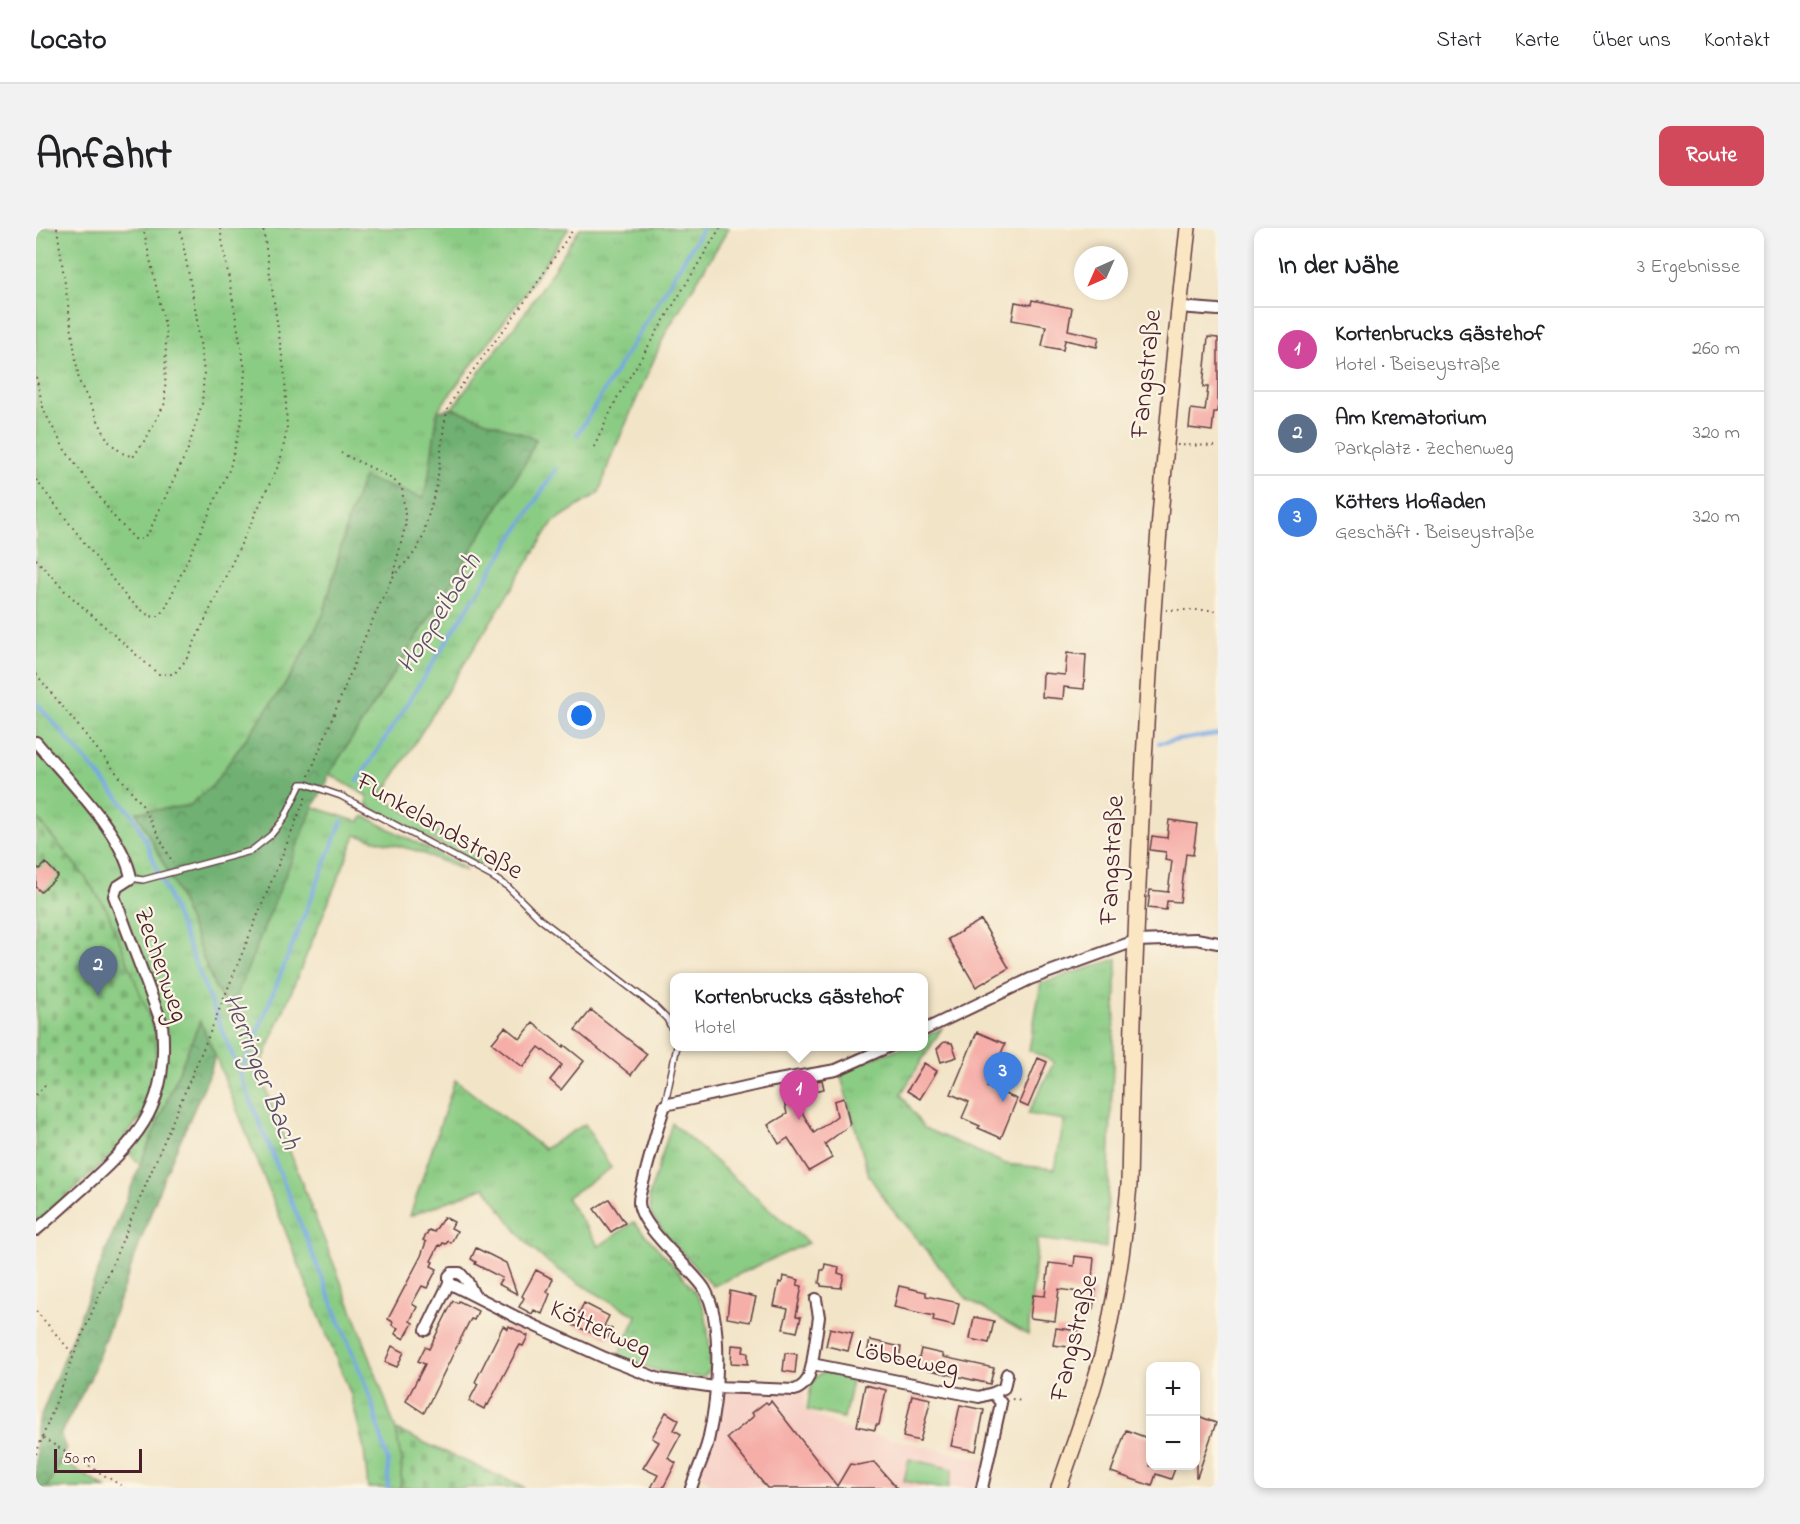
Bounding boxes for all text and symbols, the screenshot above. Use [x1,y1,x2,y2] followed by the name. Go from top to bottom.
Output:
[30,21,106,62] text: Locato
[1436,26,1482,56] text: Start
[1515,26,1559,56] text: Karte
[1592,26,1671,56] text: Über uns
[1704,26,1770,56] text: Kontakt
[36,126,172,187] text: Anfahrt
[1659,126,1764,186] button: Route
[1074,246,1128,300] north arrow
[1278,248,1399,286] text: In der Nähe
[1637,253,1740,282] text: 3 Ergebnisse
[1121,307,1173,441] street label: Fangstraße
[1335,319,1545,351] text: Kortenbrucks Gästehof
[1294,335,1301,364] text: 1
[1692,335,1740,364] text: 260 m
[1335,351,1500,380] text: Hotel · Beiseystraße
[1335,403,1487,435] text: Am Krematorium
[1293,419,1302,448] text: 2
[1693,419,1740,448] text: 320 m
[1335,435,1514,464] text: Parkplatz · Zechenweg
[1335,487,1486,519] text: Kötters Hofladen
[1293,503,1302,532] text: 3
[1693,503,1740,532] text: 320 m
[1335,519,1534,548] text: Geschäft · Beiseystraße
[387,546,493,682] water label: Hoppeibach
[567,701,596,730] your location
[347,763,531,891] street label: Funkelandstraße
[1090,793,1136,927] street label: Fangstraße
[122,902,198,1028] street label: Zechenweg
[78,946,118,996] pin: 2
[670,973,928,1051] popup
[694,982,904,1014] text: Kortenbrucks Gästehof
[210,988,310,1157] water label: Herringer Bach
[694,1014,735,1043] text: Hotel
[984,1052,1022,1102] pin: 3
[780,1070,819,1120] pin: 1
[1040,1270,1110,1407] street label: Fangstraße
[543,1290,657,1370] street label: Kötterweg
[852,1331,962,1389] street label: Löbbeweg
[1146,1362,1200,1470] map controls
[1146,1362,1200,1416] button: +
[1146,1416,1200,1470] button: −
[54,1446,142,1474] scale bar
[63,1447,95,1471] text: 50 m

